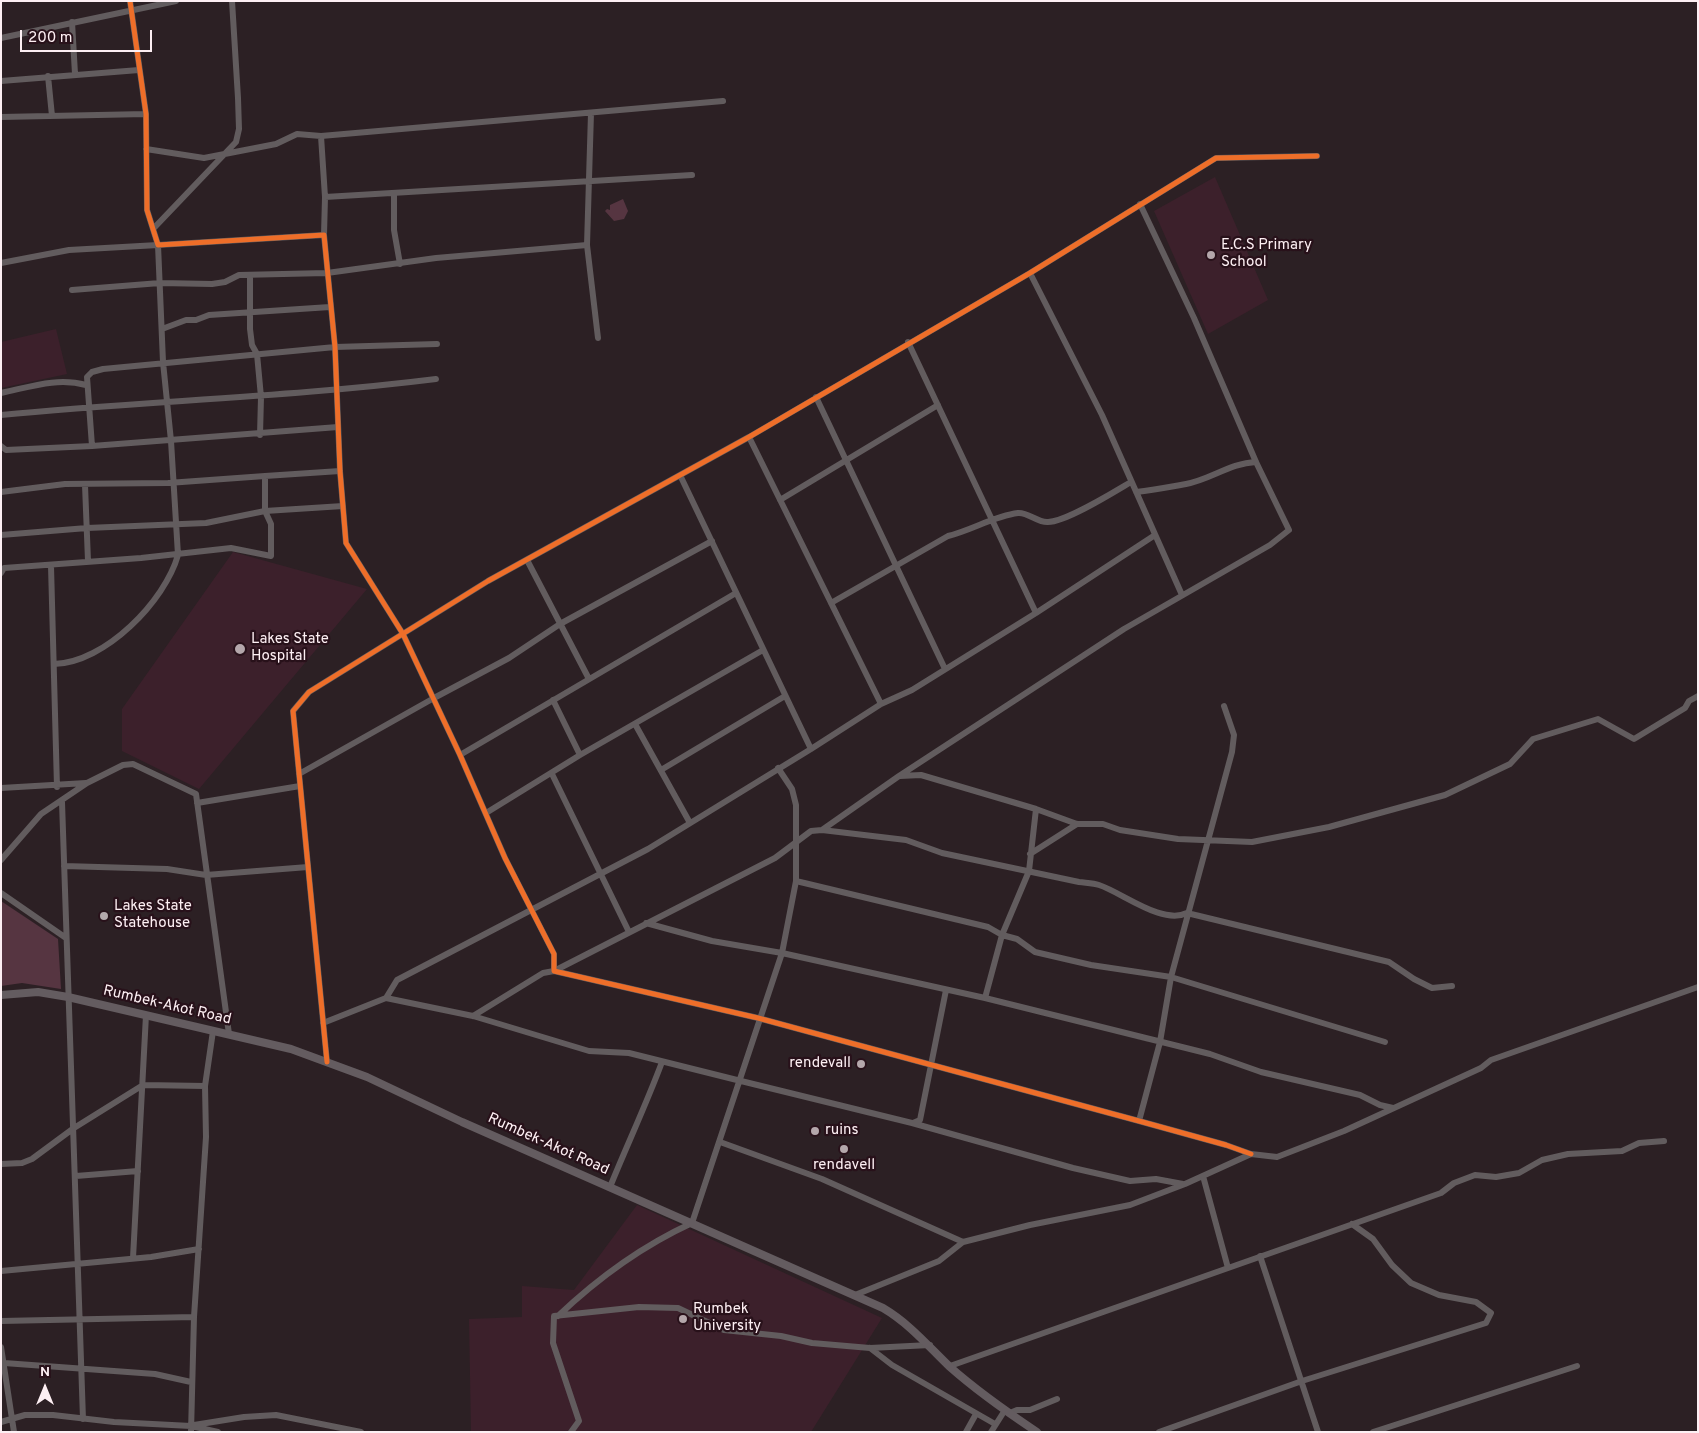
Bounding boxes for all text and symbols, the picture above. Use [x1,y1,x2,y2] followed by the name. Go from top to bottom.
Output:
[22,20,155,52] scale bar
[28,29,73,48] text: 200 m
[1221,237,1312,272] place label: E.C.S Primary School
[1205,249,1217,261] marker: E.C.S Primary School
[251,631,329,666] place label: Lakes State Hospital
[233,642,247,656] marker: Lakes State Hospital
[114,898,192,933] place label: Lakes State Statehouse
[98,910,110,922] marker: Lakes State Statehouse
[101,983,233,1029] street label: Rumbek-Akot Road
[789,1055,851,1073] place label: rendevall
[855,1058,867,1070] marker: rendevall
[485,1110,611,1180] street label: Rumbek-Akot Road
[825,1122,858,1140] place label: ruins
[809,1125,821,1137] marker: ruins
[838,1143,850,1155] marker: rendavell
[813,1157,875,1175] place label: rendavell
[693,1301,761,1336] place label: Rumbek University
[677,1313,689,1325] marker: Rumbek University
[20,1363,70,1413] north arrow
[40,1364,50,1381] text: N

